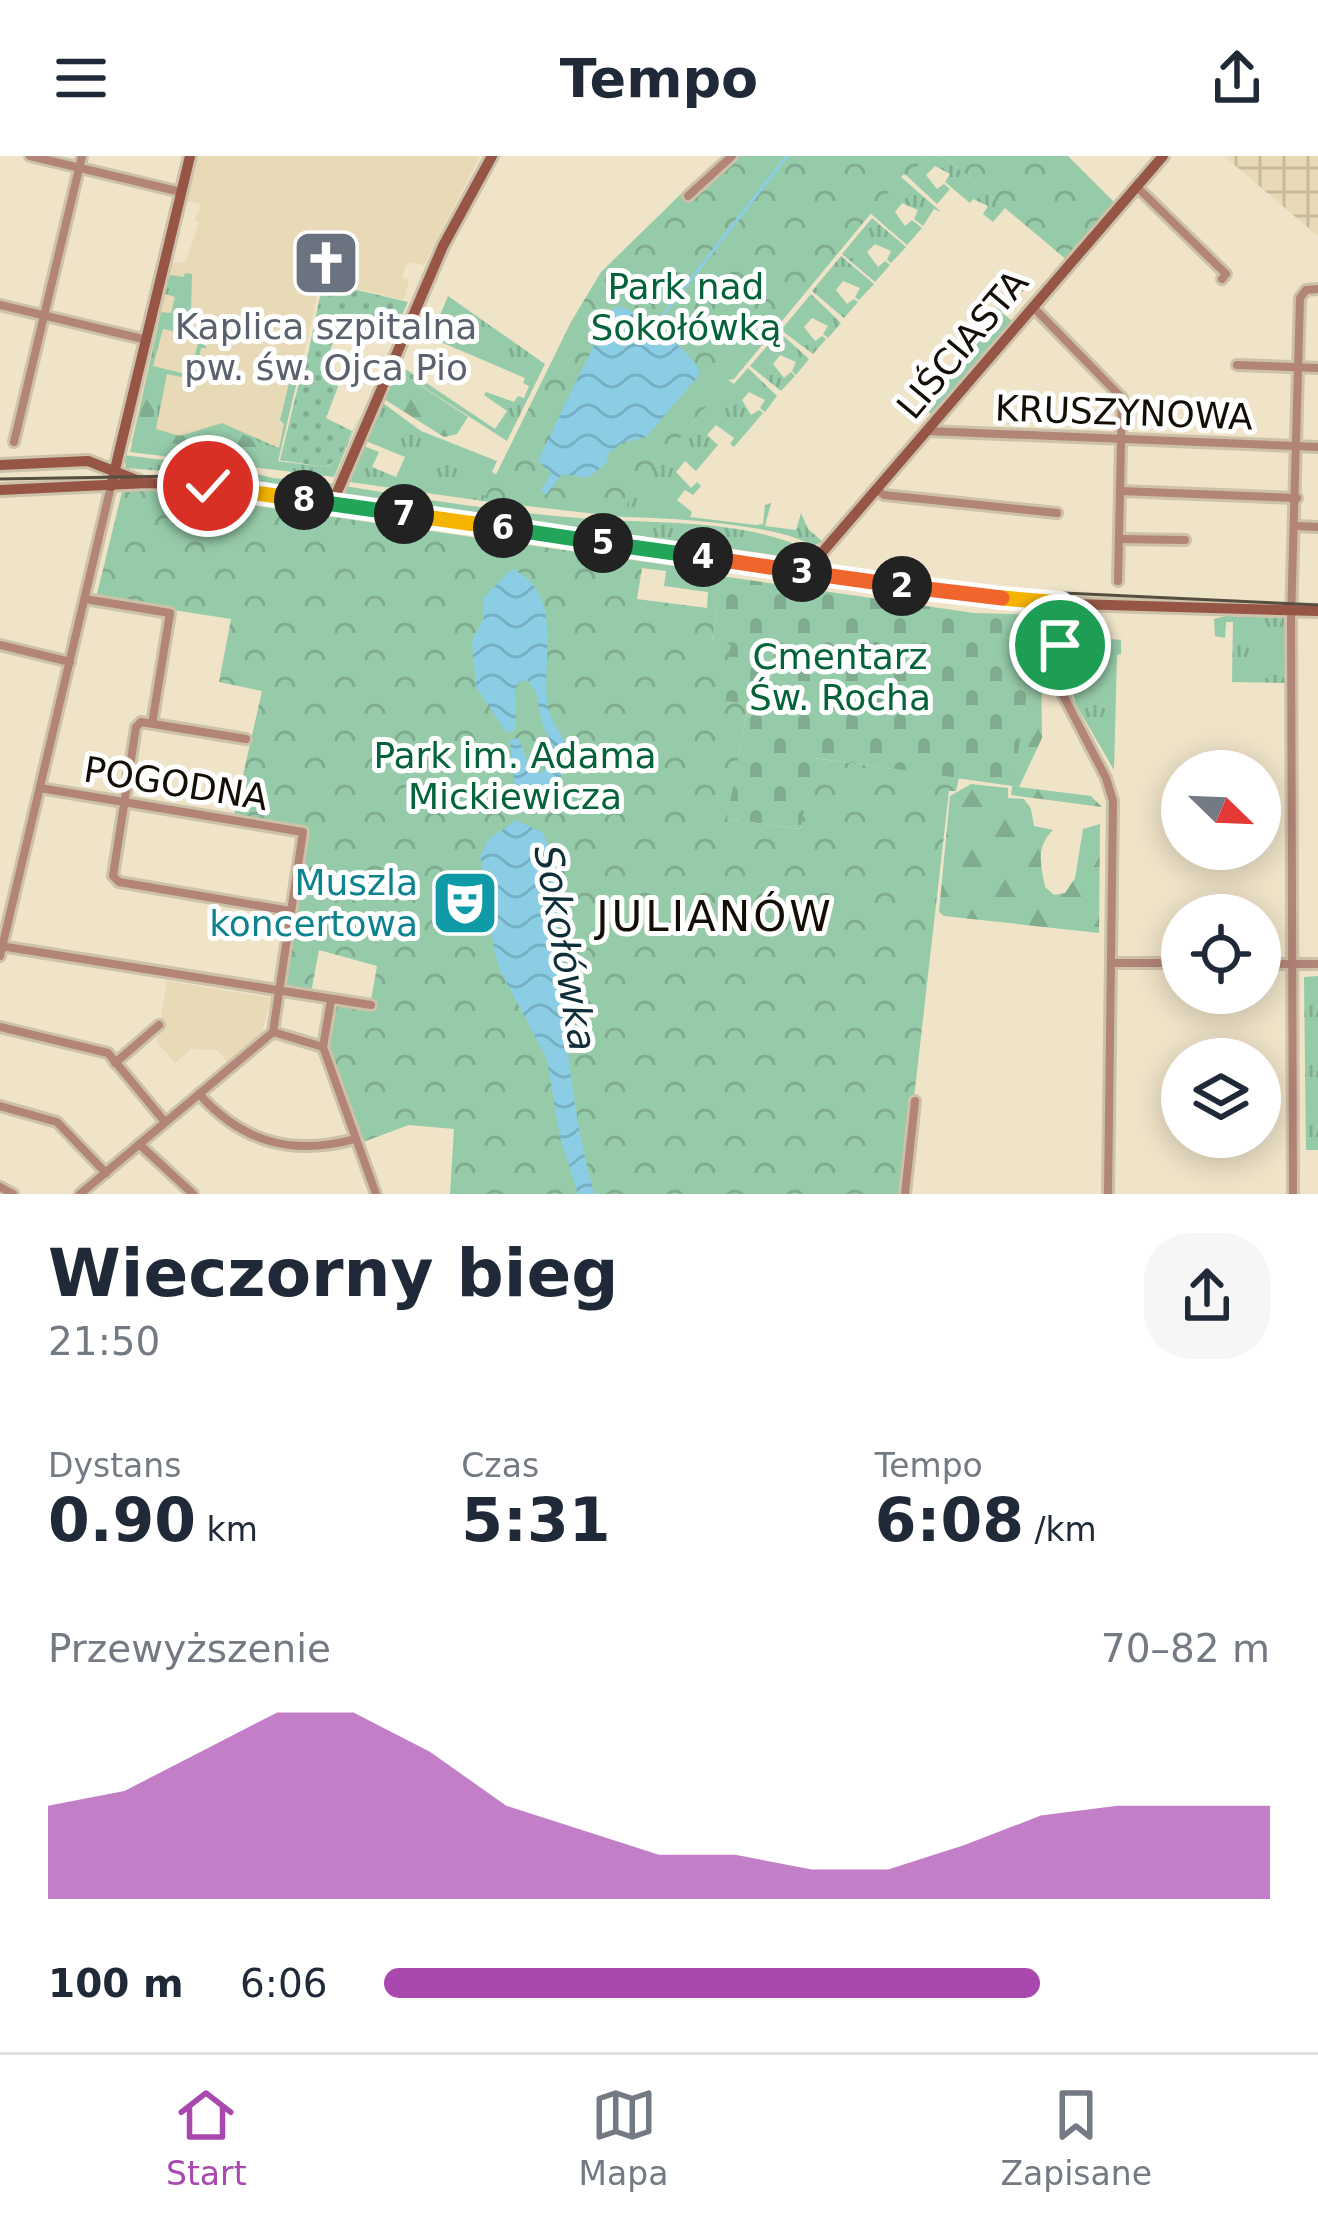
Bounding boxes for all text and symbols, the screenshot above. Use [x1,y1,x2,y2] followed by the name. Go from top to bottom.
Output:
[48,45,114,111] icon: menu
[1204,45,1270,111] icon: share
[560,47,758,110] text: Tempo
[291,228,361,298] church icon: Kaplica szpitalna pw. św. Ojca Pio
[889,262,1036,427] street label: LIŚCIASTA
[590,266,782,348] park label: Park nad Sokołówką
[175,306,477,388] place label: Kaplica szpitalna pw. św. Ojca Pio
[994,388,1254,438] street label: KRUSZYNOWA
[157,435,259,537] pin
[175,453,241,519] icon: check
[274,470,334,530] pin: 8
[293,480,315,519] text: 8
[374,484,434,544] pin: 7
[393,494,415,533] text: 7
[473,498,533,558] pin: 6
[492,508,514,547] text: 6
[573,513,633,573] pin: 5
[592,523,614,562] text: 5
[673,527,733,587] pin: 4
[692,537,714,576] text: 4
[772,542,832,602] pin: 3
[791,552,813,591] text: 3
[872,556,932,616] pin: 2
[891,566,913,605] text: 2
[1009,594,1111,696] pin
[1027,612,1093,678] icon: arrive
[749,636,931,718] park label: Cmentarz Św. Rocha
[373,735,657,817] park label: Park im. Adama Mickiewicza
[81,749,271,818] street label: POGODNA
[1161,750,1281,870] north arrow
[1161,750,1281,1158] map controls
[525,842,606,1055] water label: Sokołówka
[209,862,418,944] place label: Muszla koncertowa
[430,868,500,938] theatre icon: Muszla koncertowa
[593,891,834,941] district label: JULIANÓW
[1161,894,1281,1014] button: locate
[1161,1038,1281,1158] button: layers
[1144,1233,1270,1359] button: share
[48,1235,618,1312] text: Wieczorny bieg
[48,1319,160,1364] text: 21:50
[48,1446,181,1485] text: Dystans
[461,1446,539,1485] text: Czas
[875,1446,983,1485] text: Tempo
[48,1485,196,1555] text: 0.90
[461,1485,611,1555] text: 5:31
[875,1485,1024,1555] text: 6:08
[196,1510,258,1549] text: km
[1024,1510,1097,1549] text: /km
[48,1626,331,1671] text: Przewyższenie
[1101,1626,1270,1671] text: 70–82 m
[48,1961,184,2006] text: 100 m
[240,1961,328,2006] text: 6:06
[166,2082,247,2193] tab: Start
[579,2082,668,2193] tab: Mapa
[1000,2082,1152,2193] tab: Zapisane

